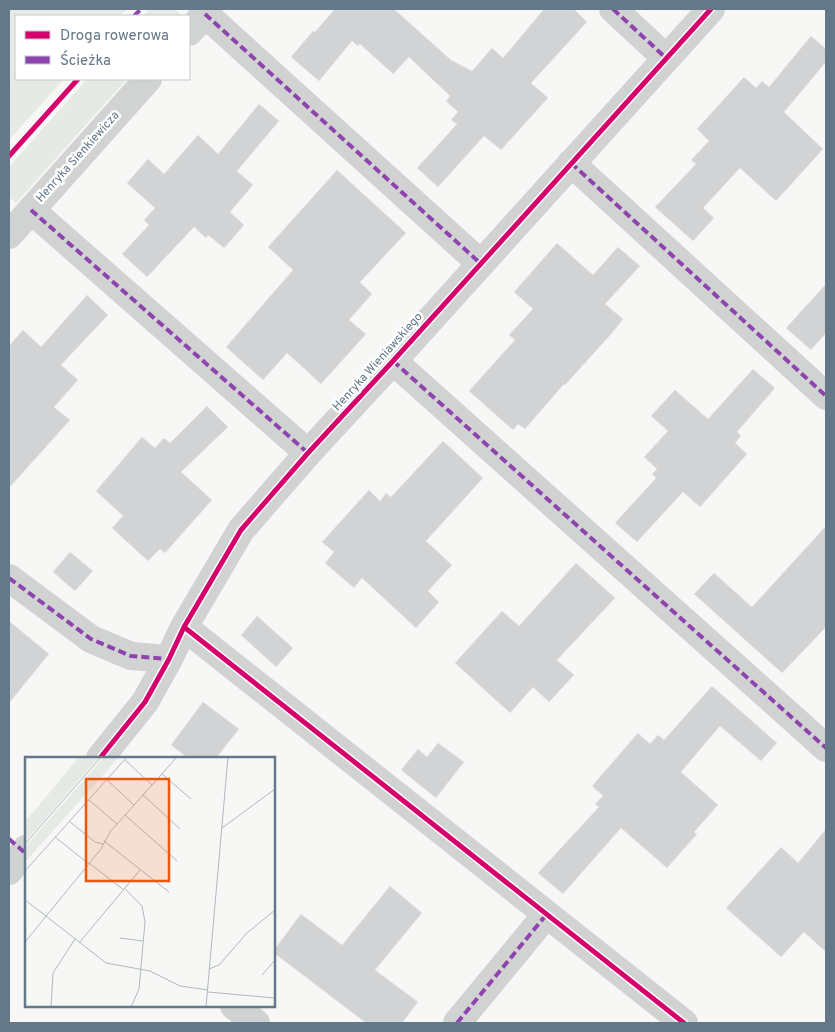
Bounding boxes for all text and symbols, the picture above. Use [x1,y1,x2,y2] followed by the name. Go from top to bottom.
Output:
[15,15,190,80] legend
[60,27,169,46] text: Droga rowerowa
[60,50,111,71] text: Ścieżka
[33,108,123,206] street label: Henryka Sienkiewicza
[329,309,427,415] street label: Henryka Wieniawskiego
[25,757,275,1007] inset map

